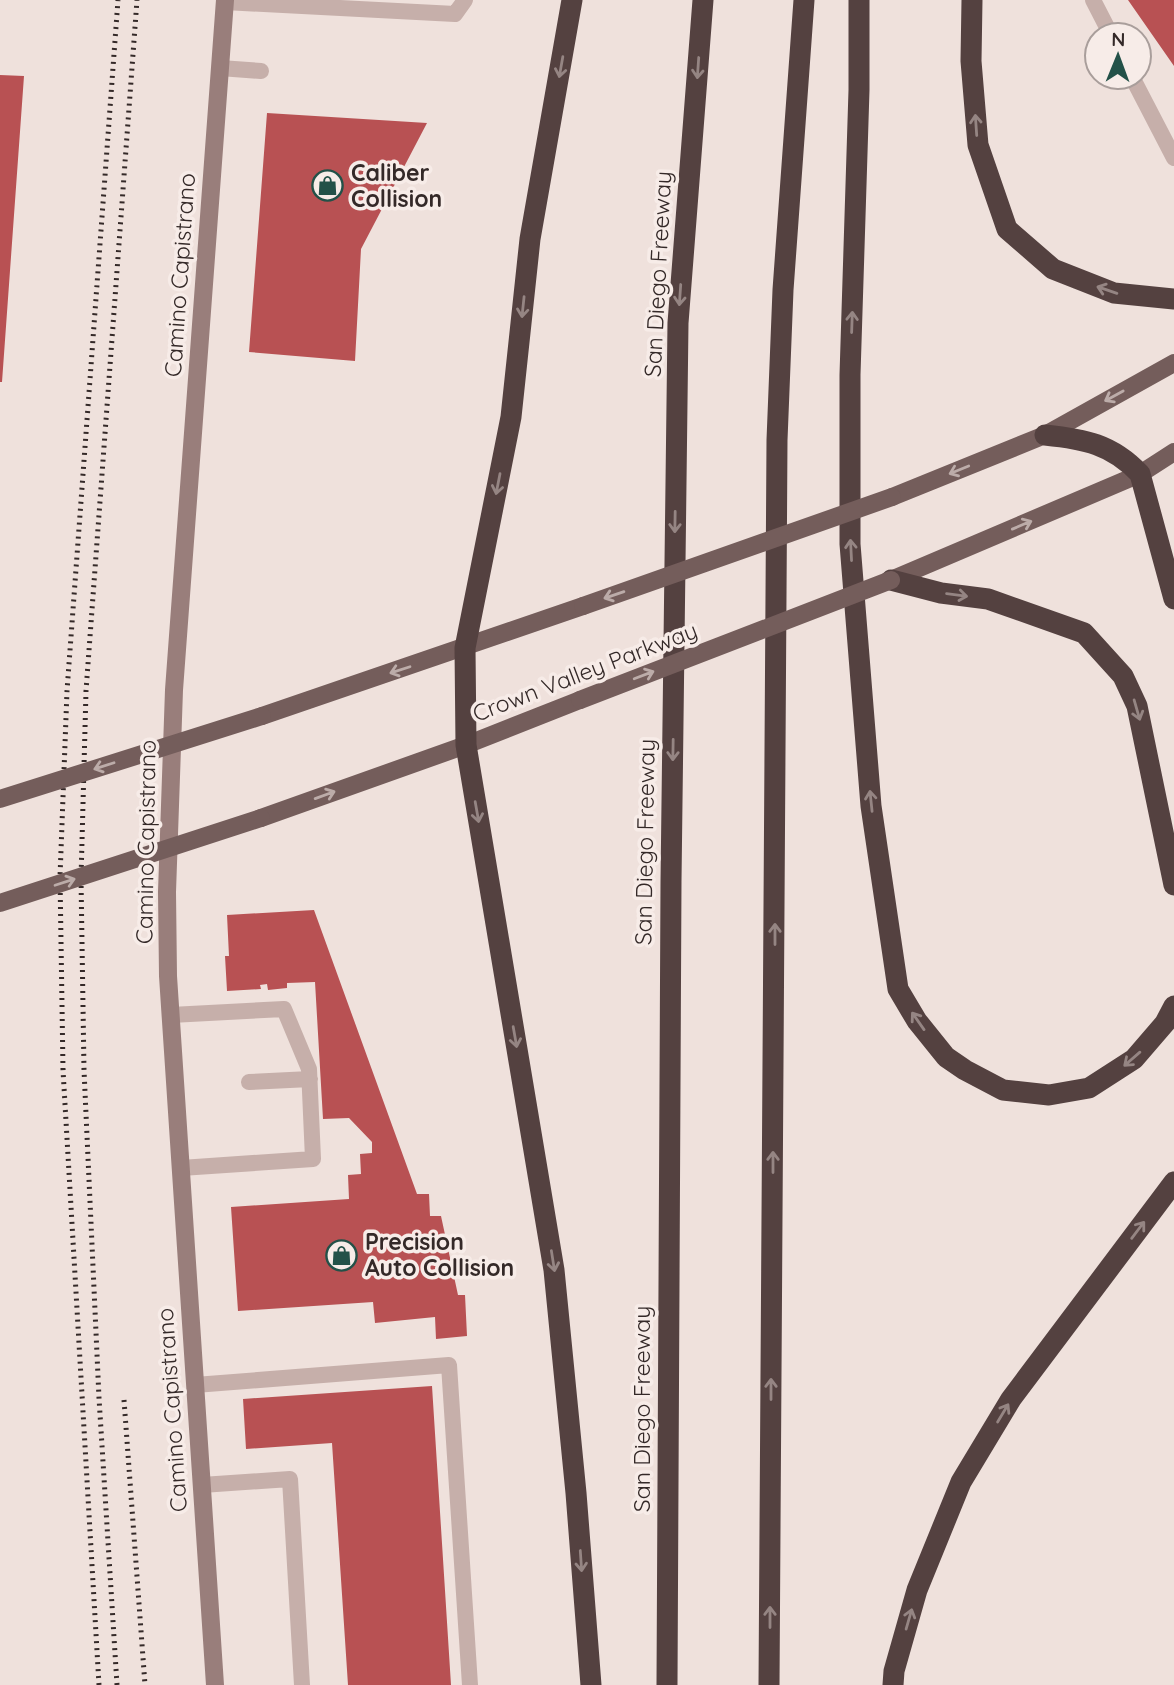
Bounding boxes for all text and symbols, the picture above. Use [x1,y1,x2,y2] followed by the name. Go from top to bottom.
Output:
[1083,21,1153,91] north arrow
[1111,27,1125,51] text: N
[553,55,567,78] one-way arrow
[691,56,704,79] one-way arrow
[969,115,982,137] one-way arrow
[351,158,442,213] place label: Caliber Collision
[311,169,345,203] shop icon: Caliber Collision
[638,170,677,378] street label: San Diego Freeway
[158,172,201,378] street label: Camino Capistrano
[673,283,686,306] one-way arrow
[1096,283,1118,295] one-way arrow
[516,295,529,318] one-way arrow
[845,311,858,334] one-way arrow
[1105,389,1125,403] one-way arrow
[948,464,970,477] one-way arrow
[490,472,504,495] one-way arrow
[669,511,682,534] one-way arrow
[1010,518,1032,531] one-way arrow
[844,539,857,561] one-way arrow
[946,589,968,602] one-way arrow
[604,590,626,602] one-way arrow
[468,615,701,728] street label: Crown Valley Parkway
[389,665,411,677] one-way arrow
[632,668,654,681] one-way arrow
[1131,698,1144,720] one-way arrow
[666,738,679,761] one-way arrow
[628,739,661,945] street label: San Diego Freeway
[129,740,162,944] street label: Camino Capistrano
[93,760,115,773] one-way arrow
[314,788,336,800] one-way arrow
[864,790,877,813] one-way arrow
[470,800,484,823] one-way arrow
[53,875,75,887] one-way arrow
[768,923,782,946] one-way arrow
[911,1012,925,1031] one-way arrow
[509,1025,522,1047] one-way arrow
[1123,1050,1141,1066] one-way arrow
[766,1151,780,1174] one-way arrow
[1131,1221,1145,1240] one-way arrow
[365,1227,514,1282] place label: Precision Auto Collision
[325,1238,359,1272] shop icon: Precision Auto Collision
[547,1249,560,1272] one-way arrow
[627,1306,656,1512] street label: San Diego Freeway
[150,1307,193,1513] street label: Camino Capistrano
[764,1378,778,1401] one-way arrow
[996,1403,1010,1423] one-way arrow
[575,1549,588,1572] one-way arrow
[763,1606,777,1629] one-way arrow
[903,1608,916,1631] one-way arrow

